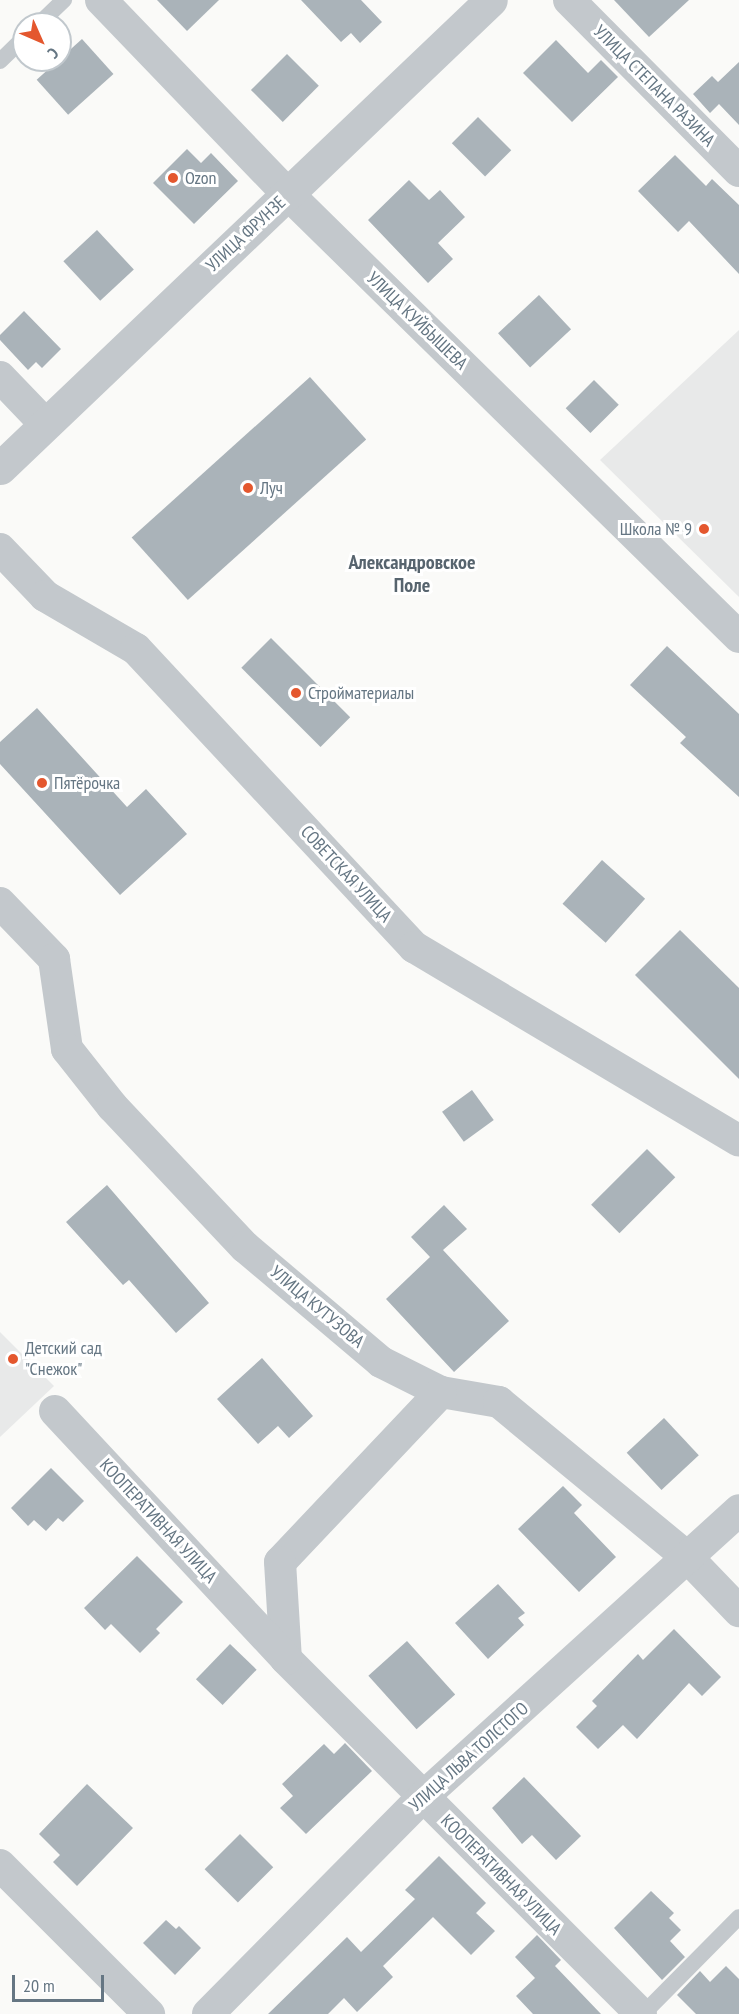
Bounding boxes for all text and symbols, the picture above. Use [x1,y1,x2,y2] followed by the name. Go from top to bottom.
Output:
[12,12,72,72] north arrow
[588,20,720,152] street label: УЛИЦА СТЕПАНА РАЗИНА
[44,44,63,63] text: С
[185,167,217,189] place label: Ozon
[166,171,180,185] marker: Ozon
[202,191,290,277] street label: УЛИЦА ФРУНЗЕ
[362,267,472,375] street label: УЛИЦА КУЙБЫШЕВА
[260,477,283,499] place label: Луч
[241,481,255,495] marker: Луч
[620,518,692,540] place label: Школа № 9
[697,522,711,536] marker: Школа № 9
[349,550,475,597] district label: Александровское Поле
[308,682,414,704] place label: Стройматериалы
[289,686,303,700] marker: Стройматериалы
[54,772,120,794] place label: Пятёрочка
[35,776,49,790] marker: Пятёрочка
[296,821,396,927] street label: СОВЕТСКАЯ УЛИЦА
[265,1261,369,1353] street label: УЛИЦА КУТУЗОВА
[25,1338,102,1380] place label: Детский сад "Снежок"
[6,1352,20,1366] marker: Детский сад "Снежок"
[95,1454,221,1588] street label: КООПЕРАТИВНАЯ УЛИЦА
[404,1697,534,1817] street label: УЛИЦА ЛЬВА ТОЛСТОГО
[436,1810,566,1940] street label: КООПЕРАТИВНАЯ УЛИЦА
[15,1963,106,2001] scale bar
[23,1974,55,1997] text: 20 m

